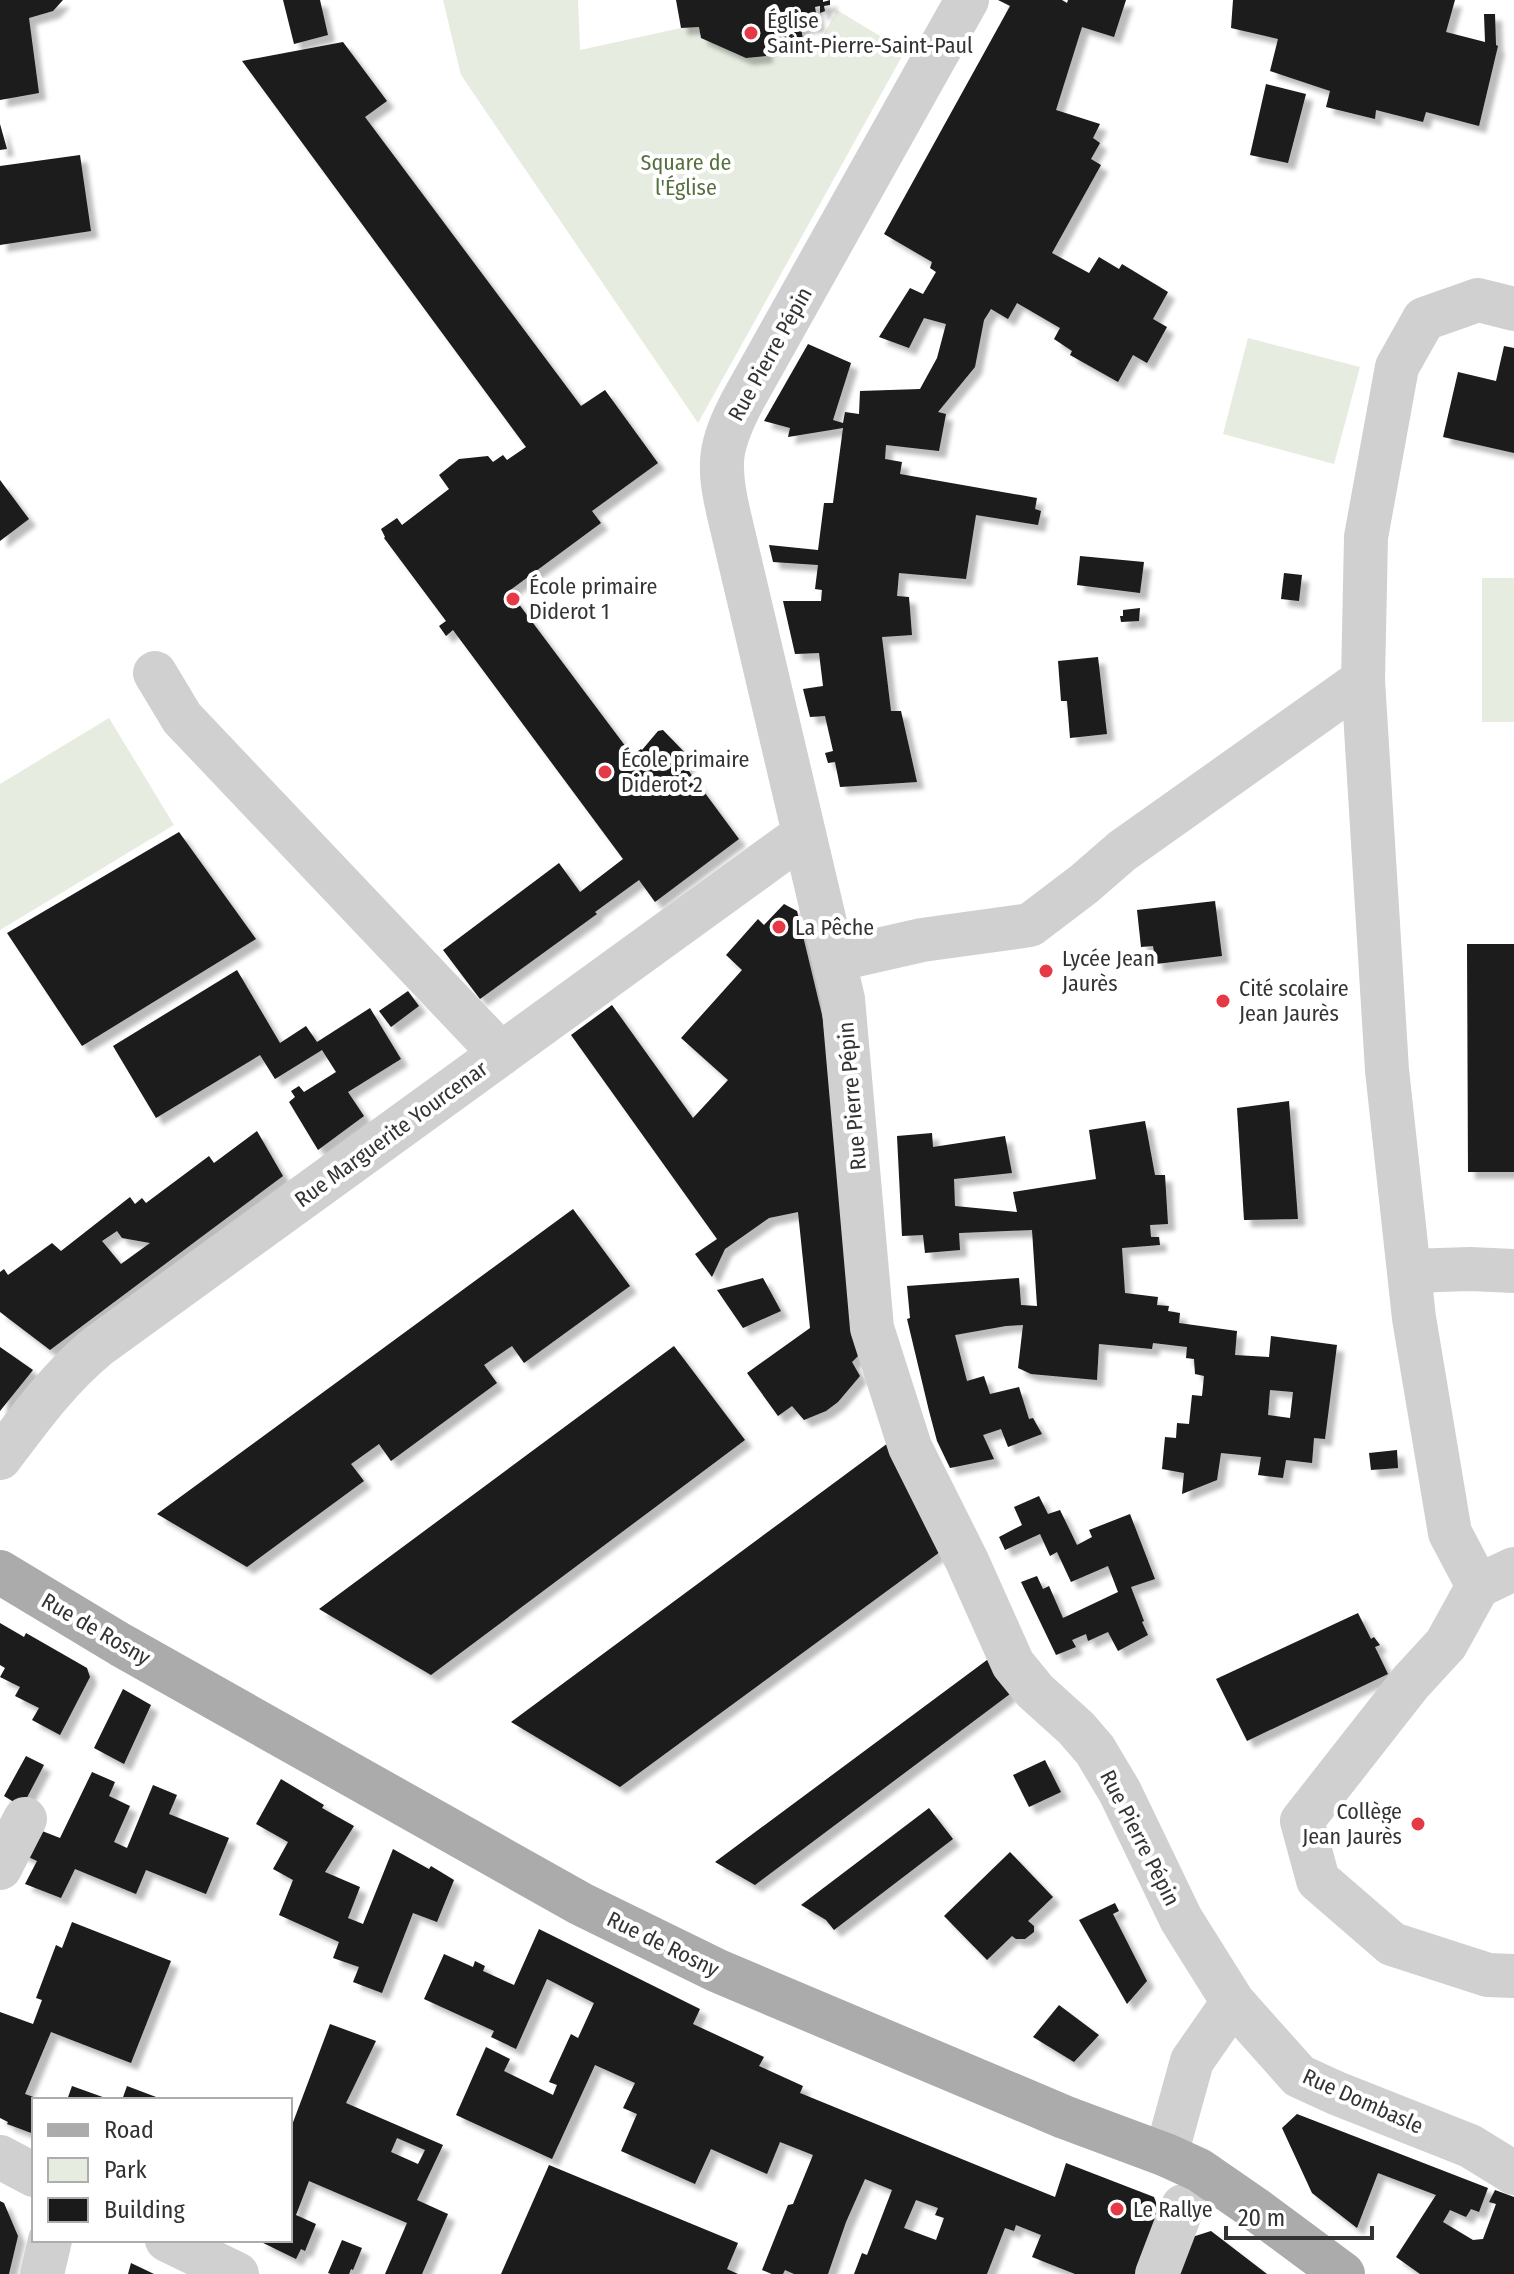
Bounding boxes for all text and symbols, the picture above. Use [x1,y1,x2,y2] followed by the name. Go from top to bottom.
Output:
[767,7,973,59] place label: Église Saint-Pierre-Saint-Paul
[742,24,760,42] marker: Église Saint-Pierre-Saint-Paul
[641,149,731,201] park label: Square de l'Église
[722,282,818,426] street label: Rue Pierre Pépin
[529,573,657,625] place label: École primaire Diderot 1
[504,590,522,608] marker: École primaire Diderot 1
[621,746,749,798] place label: École primaire Diderot 2
[596,763,614,781] marker: École primaire Diderot 2
[795,914,874,941] place label: La Pêche
[770,918,788,936] marker: La Pêche
[1062,945,1155,997] place label: Lycée Jean Jaurès
[1037,962,1055,980] marker: Lycée Jean Jaurès
[1239,975,1349,1027] place label: Cité scolaire Jean Jaurès
[1214,992,1232,1010] marker: Cité scolaire Jean Jaurès
[832,1021,872,1171] street label: Rue Pierre Pépin
[289,1055,493,1213] street label: Rue Marguerite Yourcenar
[37,1587,155,1671] street label: Rue de Rosny
[1094,1766,1186,1910] street label: Rue Pierre Pépin
[1302,1798,1402,1850] place label: Collège Jean Jaurès
[1409,1815,1427,1833] marker: Collège Jean Jaurès
[603,1905,724,1983] street label: Rue de Rosny
[1299,2062,1427,2140] street label: Rue Dombasle
[32,2098,292,2242] legend
[104,2116,154,2144] text: Road
[104,2156,147,2184] text: Park
[1226,2190,1372,2240] scale bar
[104,2196,186,2224] text: Building
[1133,2196,1213,2223] place label: Le Rallye
[1108,2200,1126,2218] marker: Le Rallye
[1238,2204,1285,2232] text: 20 m

